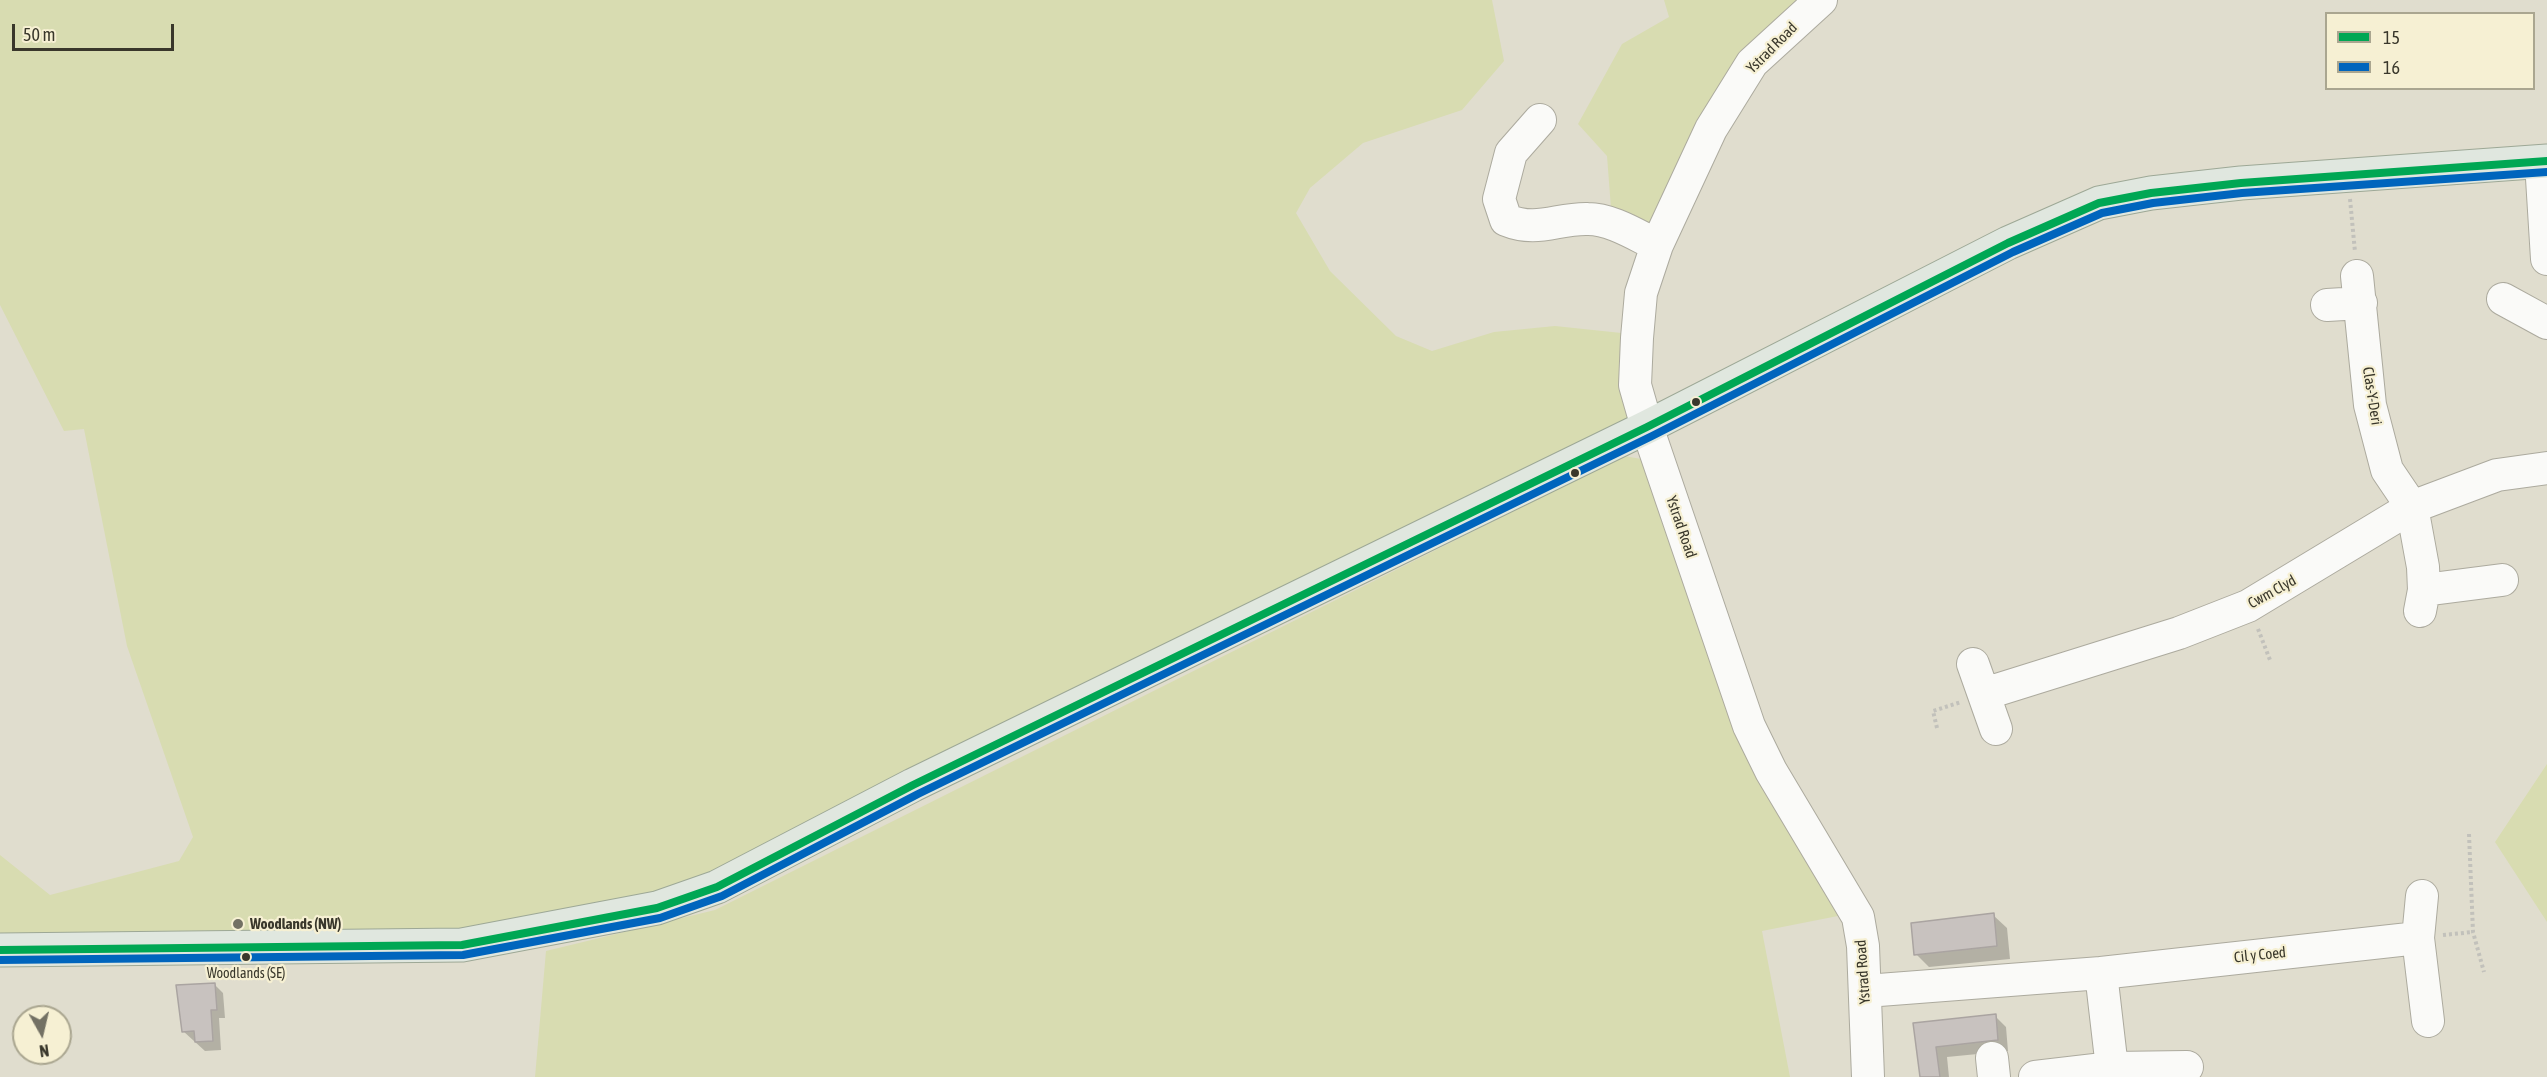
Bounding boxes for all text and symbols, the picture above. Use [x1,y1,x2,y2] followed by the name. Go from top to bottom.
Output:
[15,12,177,50] scale bar
[2325,12,2535,90] legend
[1743,19,1801,77] street label: Ystrad Road
[23,24,55,45] text: 50 m
[2383,27,2400,48] text: 15
[2383,57,2400,78] text: 16
[2359,366,2385,426] street label: Clas-Y-Deri
[1690,396,1702,408] unlabelled marker
[1569,467,1581,479] unlabelled marker
[1662,494,1700,560] street label: Ystrad Road
[2245,571,2299,613] street label: Cwm Clyd
[250,915,341,933] place label: Woodlands (NW)
[231,917,245,931] marker: Woodlands (NW)
[1852,939,1874,1005] street label: Ystrad Road
[2233,943,2287,967] street label: Cil y Coed
[240,951,252,963] marker: Woodlands (SE)
[207,966,285,982] place label: Woodlands (SE)
[12,1005,72,1065] north arrow
[38,1041,50,1060] text: N

